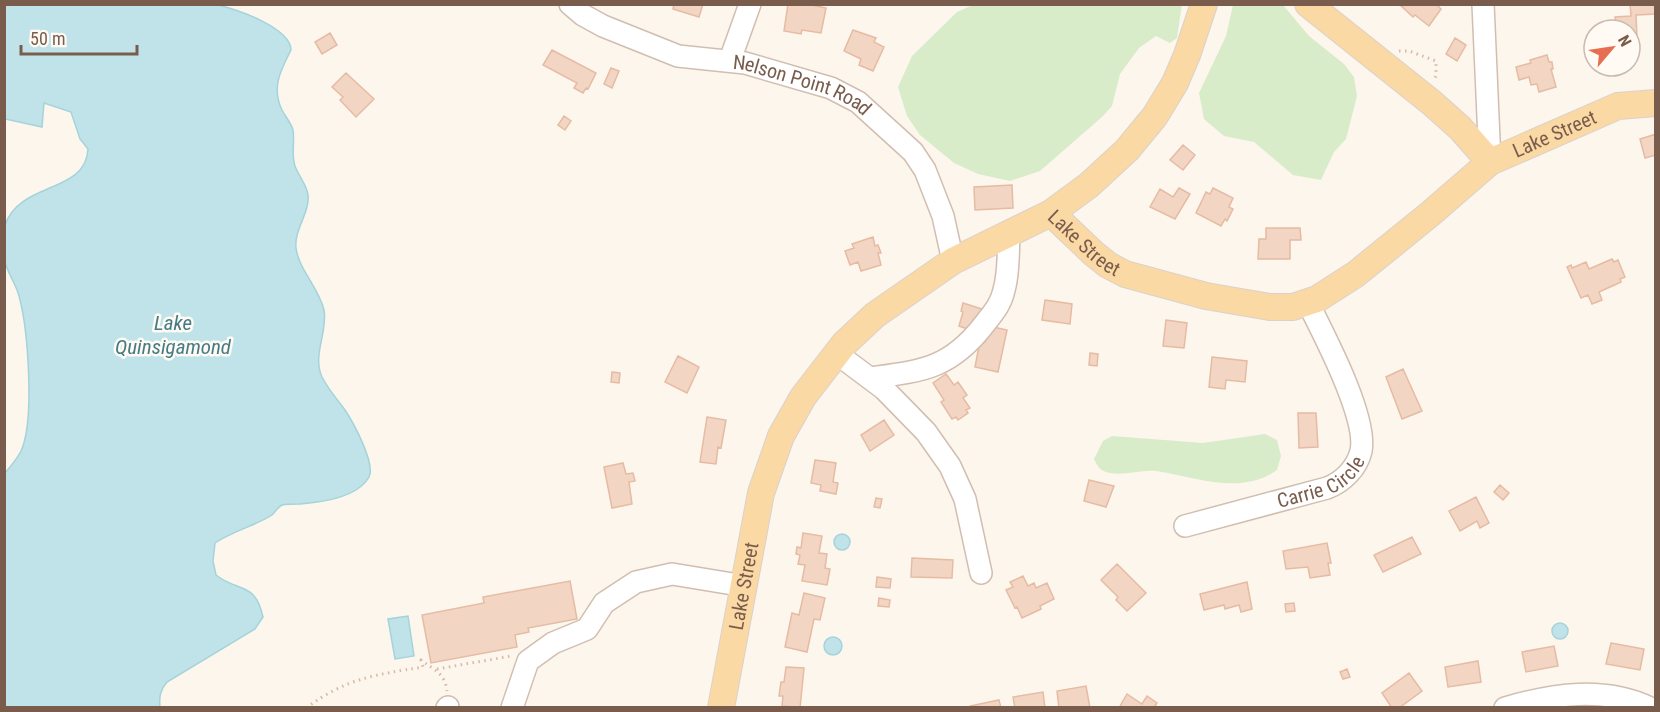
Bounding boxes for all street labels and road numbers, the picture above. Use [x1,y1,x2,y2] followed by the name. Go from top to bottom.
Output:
[732,50,876,120] street label: Nelson Point Road
[1509,105,1600,163] street label: Lake Street
[1043,205,1124,281] street label: Lake Street
[1274,452,1370,513] street label: Carrie Circle
[724,540,764,632] street label: Lake Street

